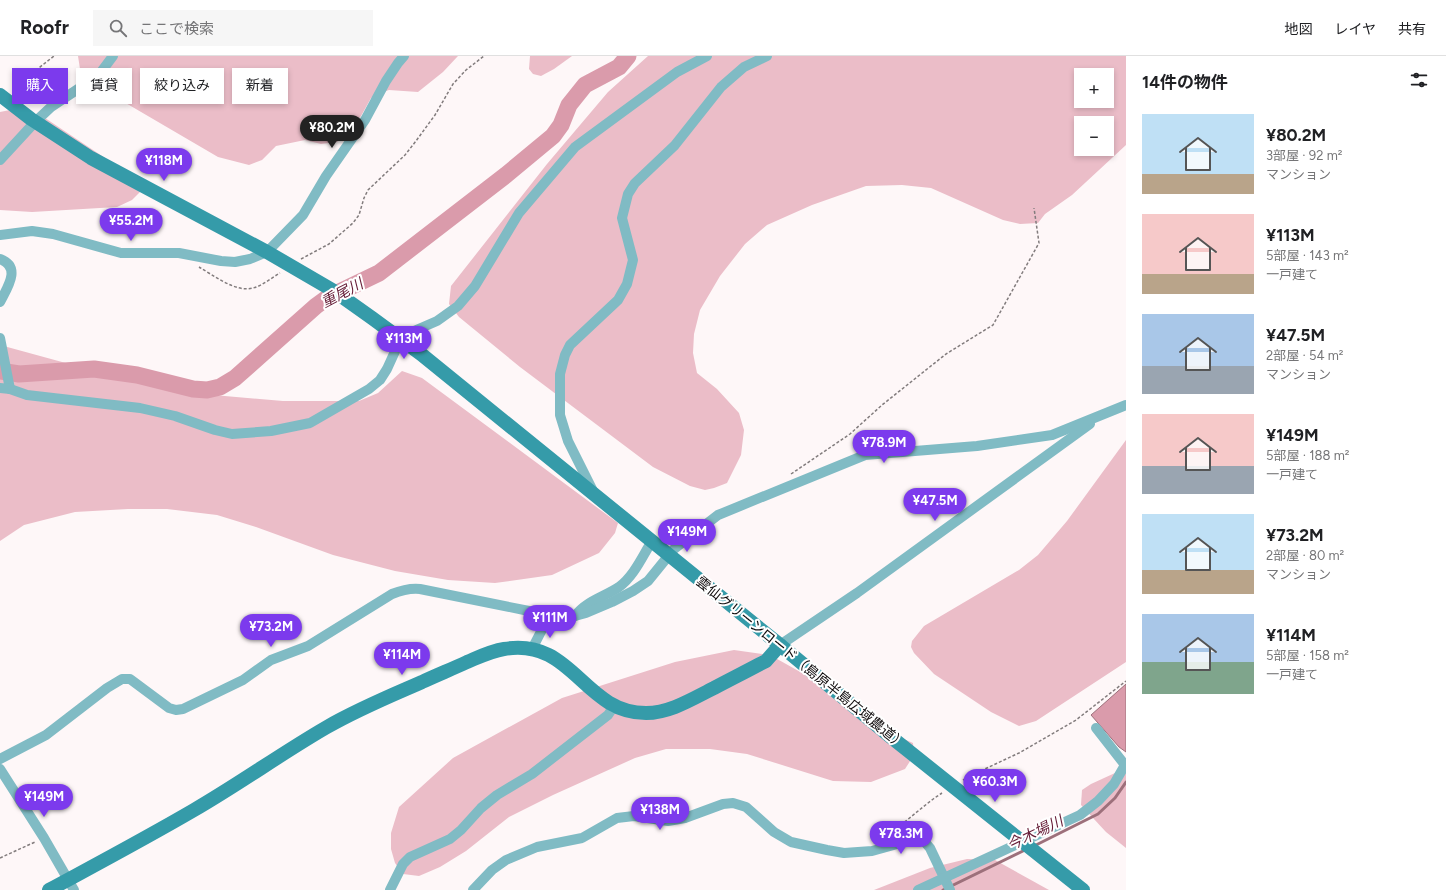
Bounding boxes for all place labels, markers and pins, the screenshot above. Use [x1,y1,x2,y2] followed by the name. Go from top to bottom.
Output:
[299,115,365,149] pin: ¥80.2M
[136,148,192,182] pin: ¥118M
[98,208,164,242] pin: ¥55.2M
[376,326,432,360] pin: ¥113M
[851,430,917,464] pin: ¥78.9M
[902,488,968,522] pin: ¥47.5M
[659,519,715,553] pin: ¥149M
[522,605,578,639] pin: ¥111M
[238,614,304,648] pin: ¥73.2M
[374,642,430,676] pin: ¥114M
[962,769,1028,803] pin: ¥60.3M
[16,784,72,818] pin: ¥149M
[632,797,688,831] pin: ¥138M
[868,821,934,855] pin: ¥78.3M

